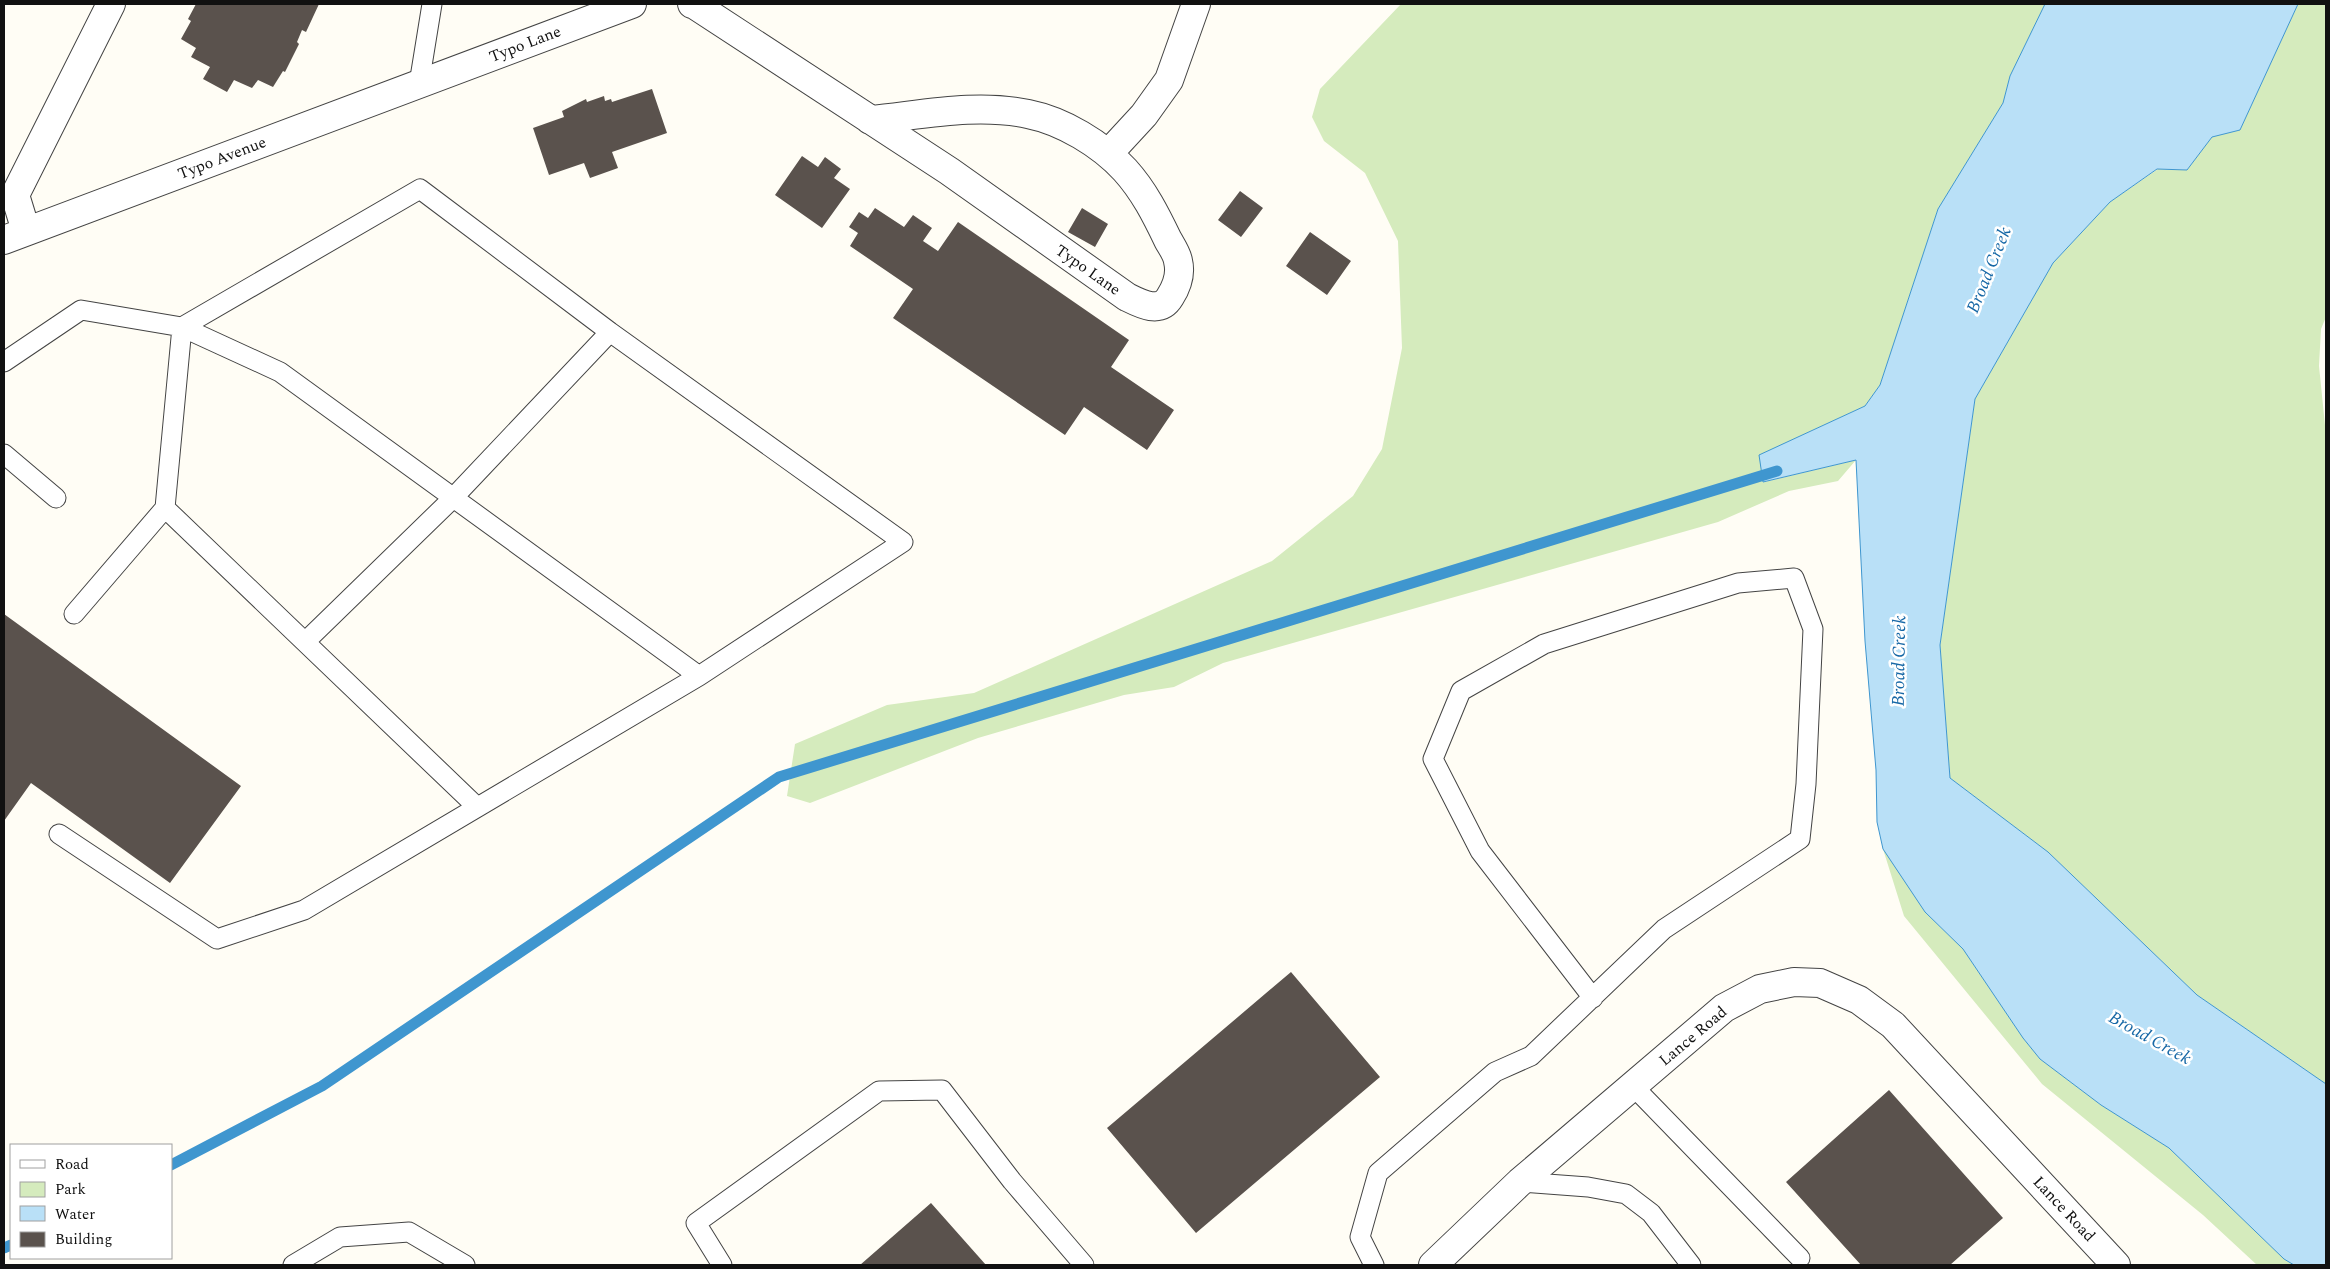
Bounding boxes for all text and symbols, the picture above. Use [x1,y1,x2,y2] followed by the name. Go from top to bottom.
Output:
[486,19,564,69] street label: Typo Lane
[174,130,270,186] street label: Typo Avenue
[1959,222,2019,317] water label: Broad Creek
[1050,239,1126,301] street label: Typo Lane
[1885,615,1913,707] water label: Broad Creek
[1654,1000,1732,1072] street label: Lance Road
[2104,1004,2197,1072] water label: Broad Creek
[10,1144,172,1259] legend
[55,1153,89,1176] text: Road
[2027,1171,2101,1247] street label: Lance Road
[55,1178,86,1201] text: Park
[55,1203,95,1226] text: Water
[55,1228,112,1251] text: Building

